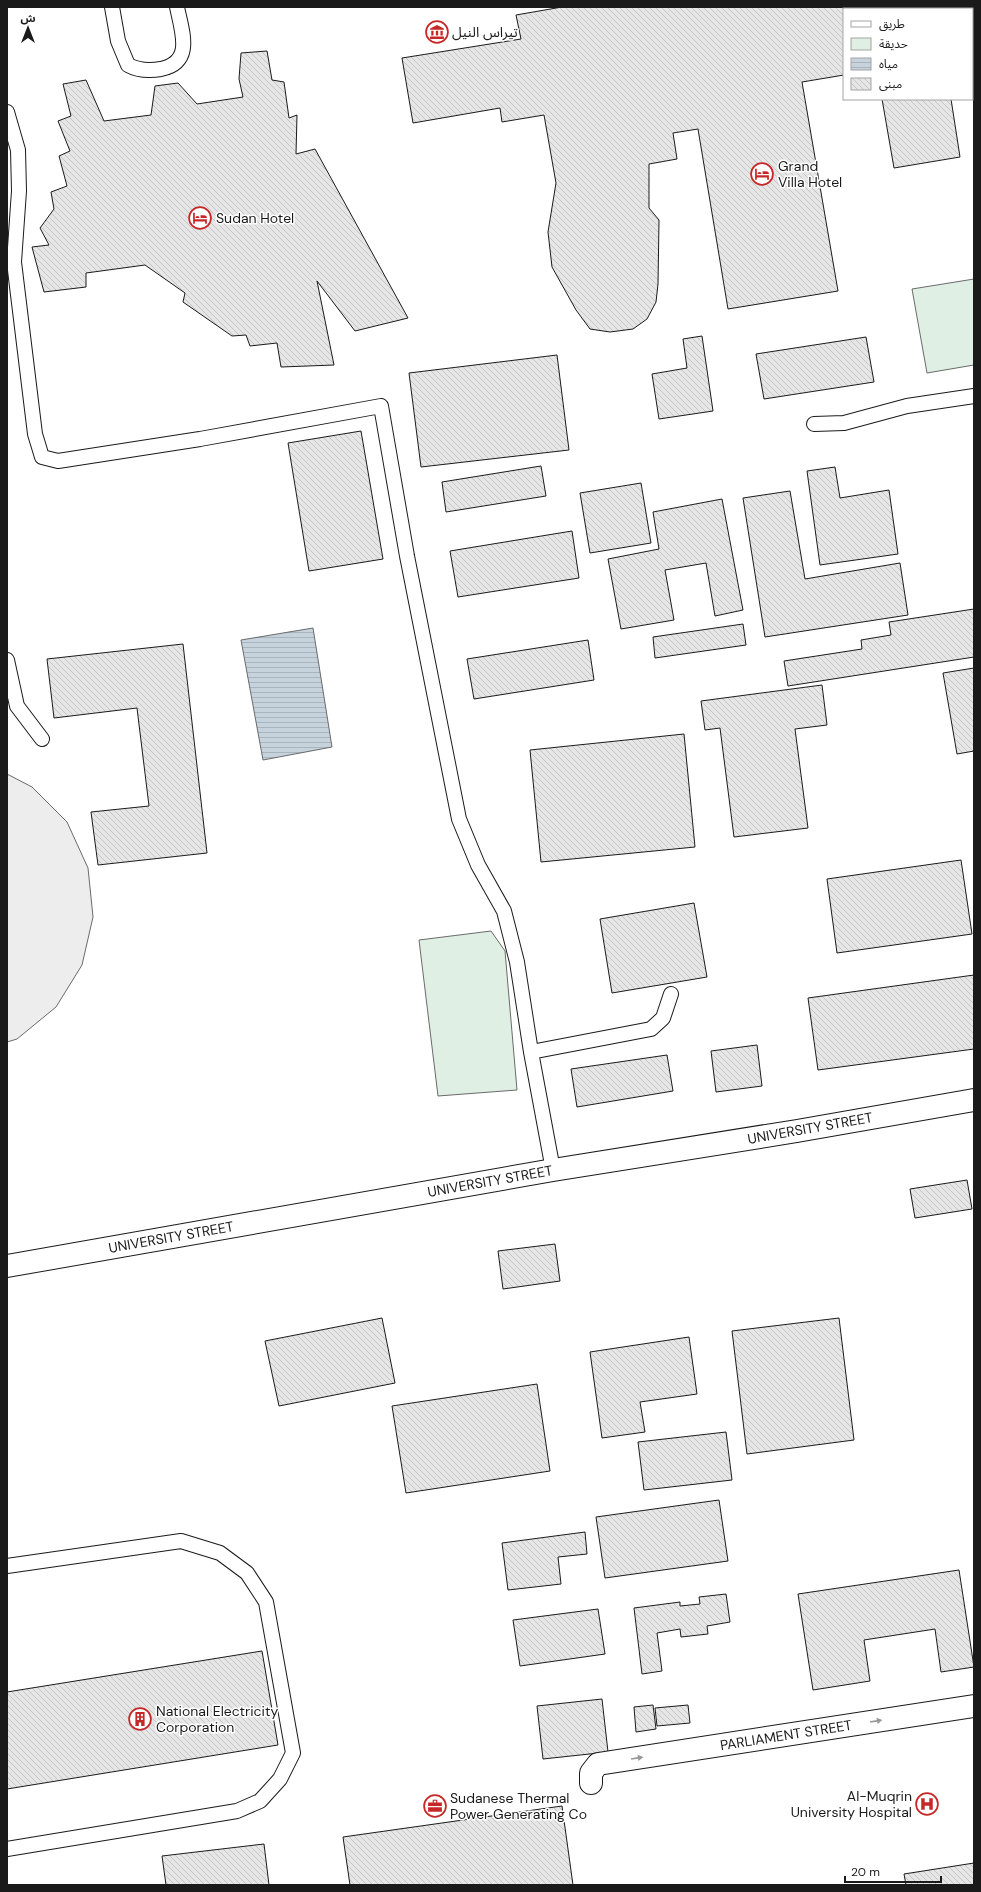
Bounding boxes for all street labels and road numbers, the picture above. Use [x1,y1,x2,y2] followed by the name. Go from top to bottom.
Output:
[746,1108,874,1148] street label: UNIVERSITY STREET
[426,1161,554,1201] street label: UNIVERSITY STREET
[107,1217,235,1257] street label: UNIVERSITY STREET
[719,1716,853,1754] street label: PARLIAMENT STREET

